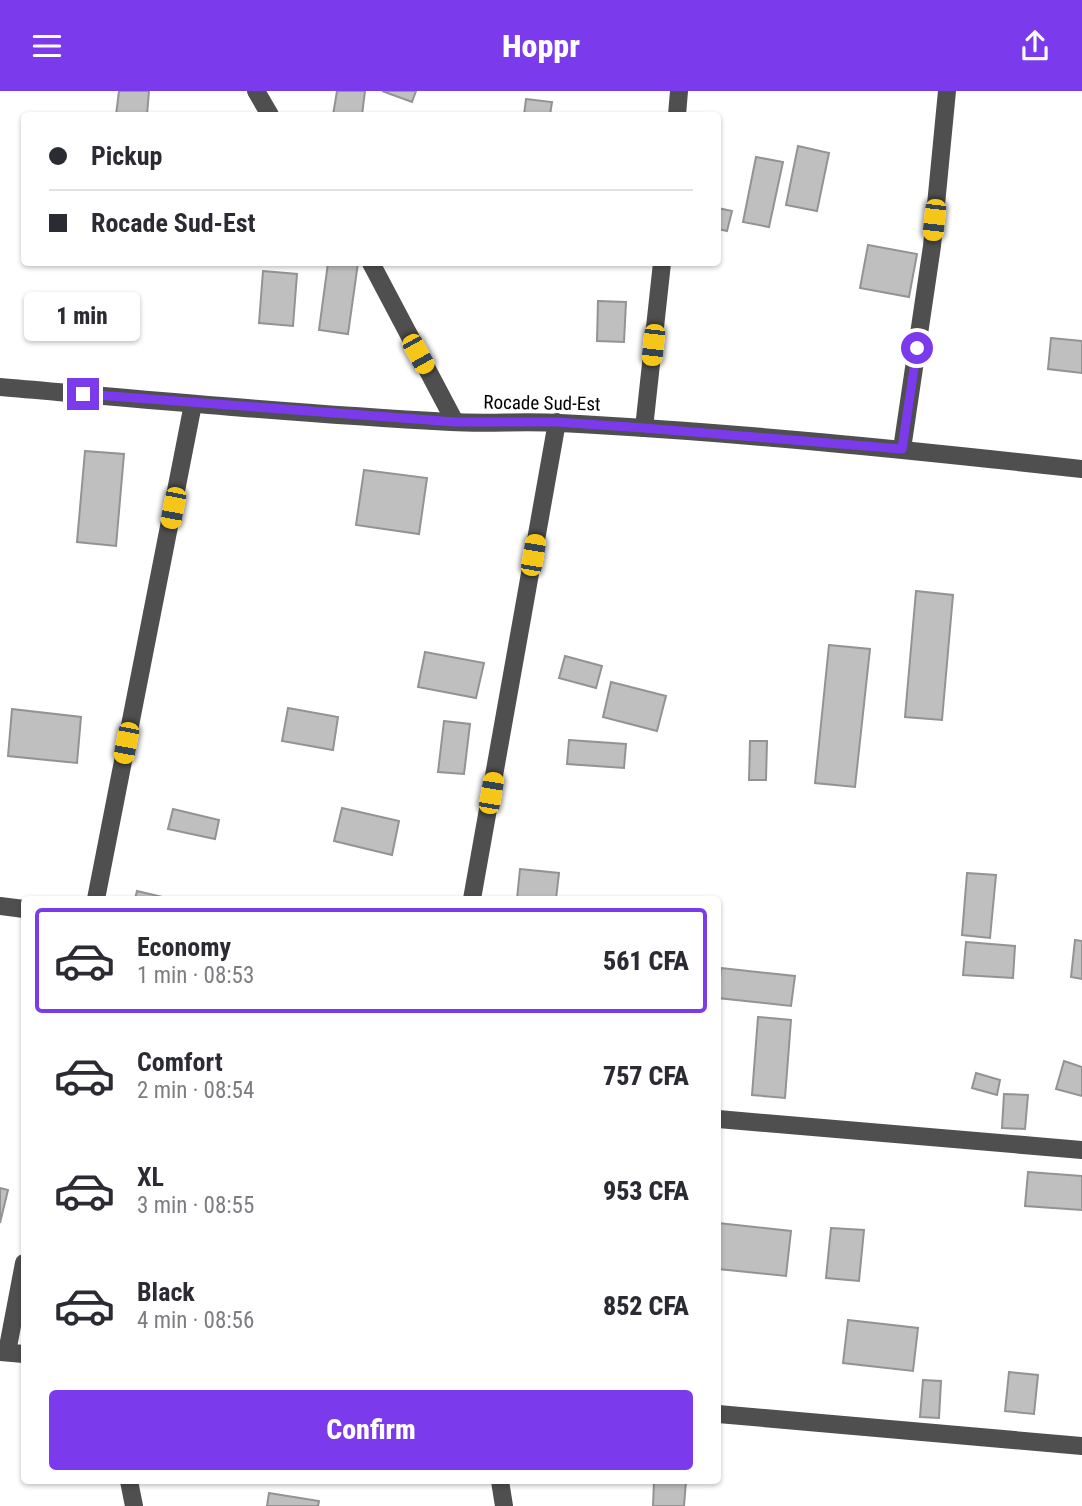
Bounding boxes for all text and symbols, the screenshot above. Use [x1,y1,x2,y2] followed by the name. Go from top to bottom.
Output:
[28,27,66,65] icon: menu
[502,27,580,65] text: Hoppr
[1016,27,1054,65] icon: share
[91,141,162,171] text: Pickup
[922,198,947,242] car
[91,208,255,238] text: Rocade Sud-Est
[25,293,141,341] callout: 1 min
[56,303,108,330] text: 1 min
[641,323,666,367] car
[399,331,438,377] car
[901,332,933,364] route start
[67,378,99,410] route end
[483,390,601,416] street label: Rocade Sud-Est
[159,485,188,531] car
[520,532,547,578] car
[112,720,141,766] car
[478,770,505,816] car
[53,929,116,992] icon: car
[137,932,231,962] text: Economy
[603,946,689,976] text: 561 CFA
[137,962,254,989] text: 1 min · 08:53
[53,1044,116,1107] icon: car
[137,1047,223,1077] text: Comfort
[603,1061,689,1091] text: 757 CFA
[137,1077,254,1104] text: 2 min · 08:54
[53,1159,116,1222] icon: car
[137,1162,164,1192] text: XL
[603,1176,689,1206] text: 953 CFA
[137,1192,254,1219] text: 3 min · 08:55
[53,1274,116,1337] icon: car
[137,1277,195,1307] text: Black
[603,1291,689,1321] text: 852 CFA
[137,1307,254,1334] text: 4 min · 08:56
[49,1390,693,1470] button: Confirm

